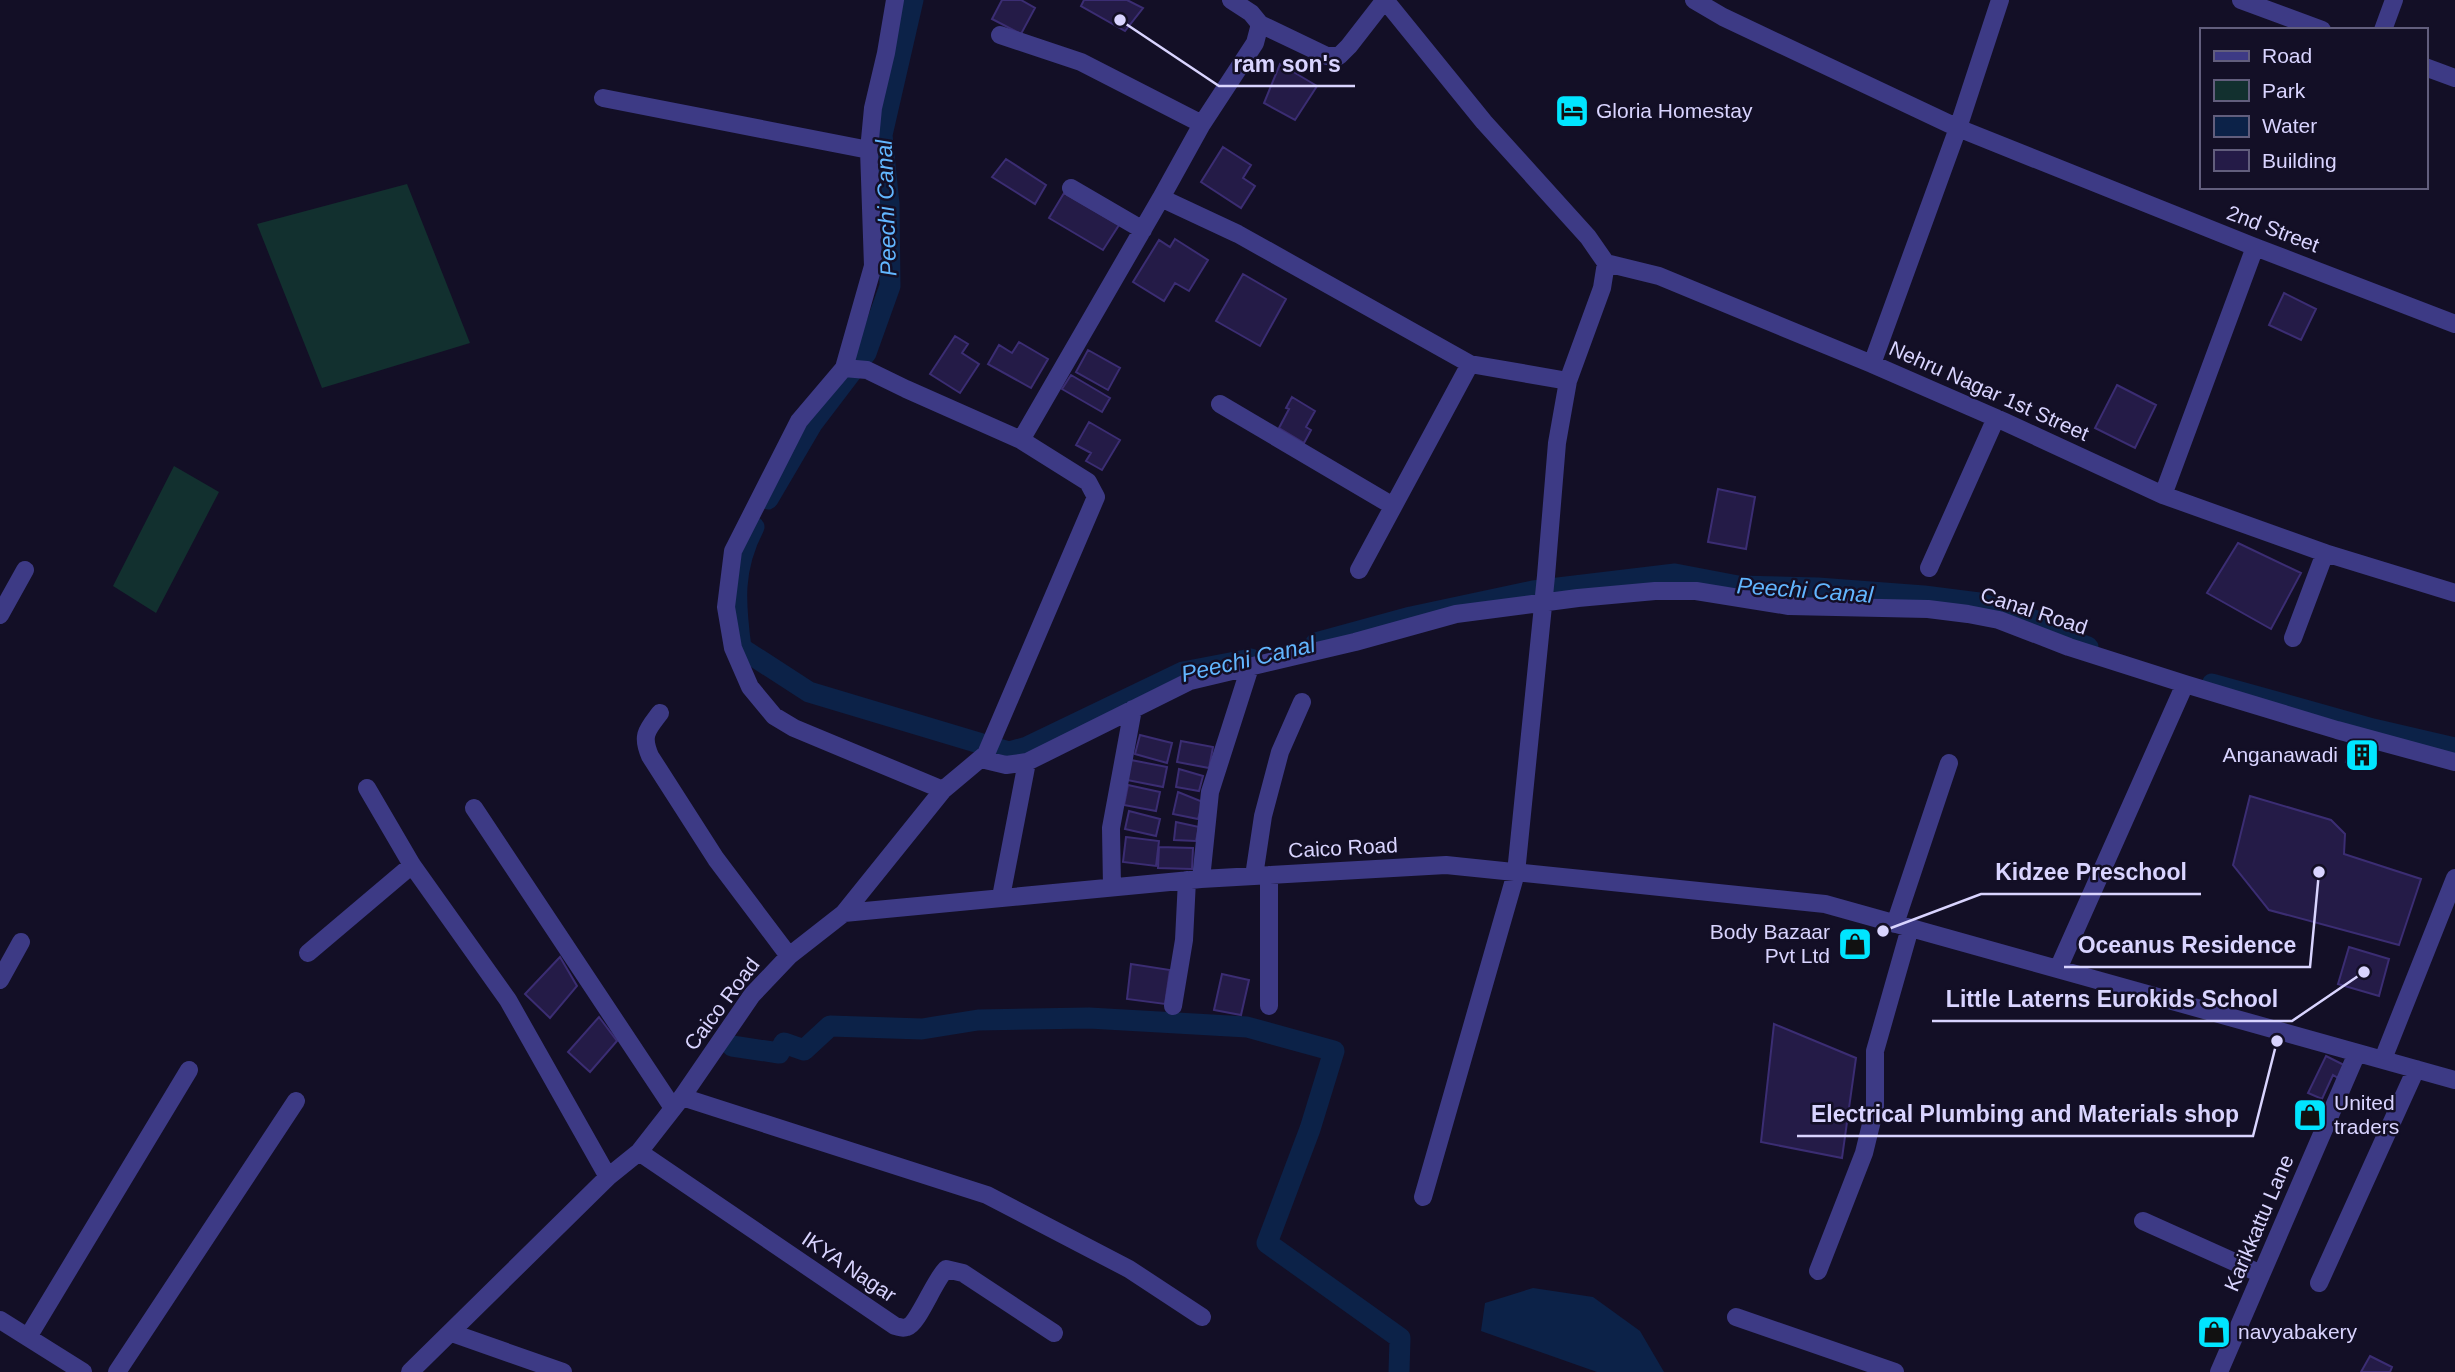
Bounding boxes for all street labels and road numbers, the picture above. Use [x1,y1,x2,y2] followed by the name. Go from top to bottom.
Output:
[2224,200,2323,257] street label: 2nd Street
[1886,336,2093,445] street label: Nehru Nagar 1st Street
[1978,582,2090,639] street label: Canal Road
[1288,833,1398,862] street label: Caico Road
[679,953,764,1054] street label: Caico Road
[2219,1151,2298,1294] street label: Karikkattu Lane
[798,1227,901,1306] street label: IKYA Nagar

